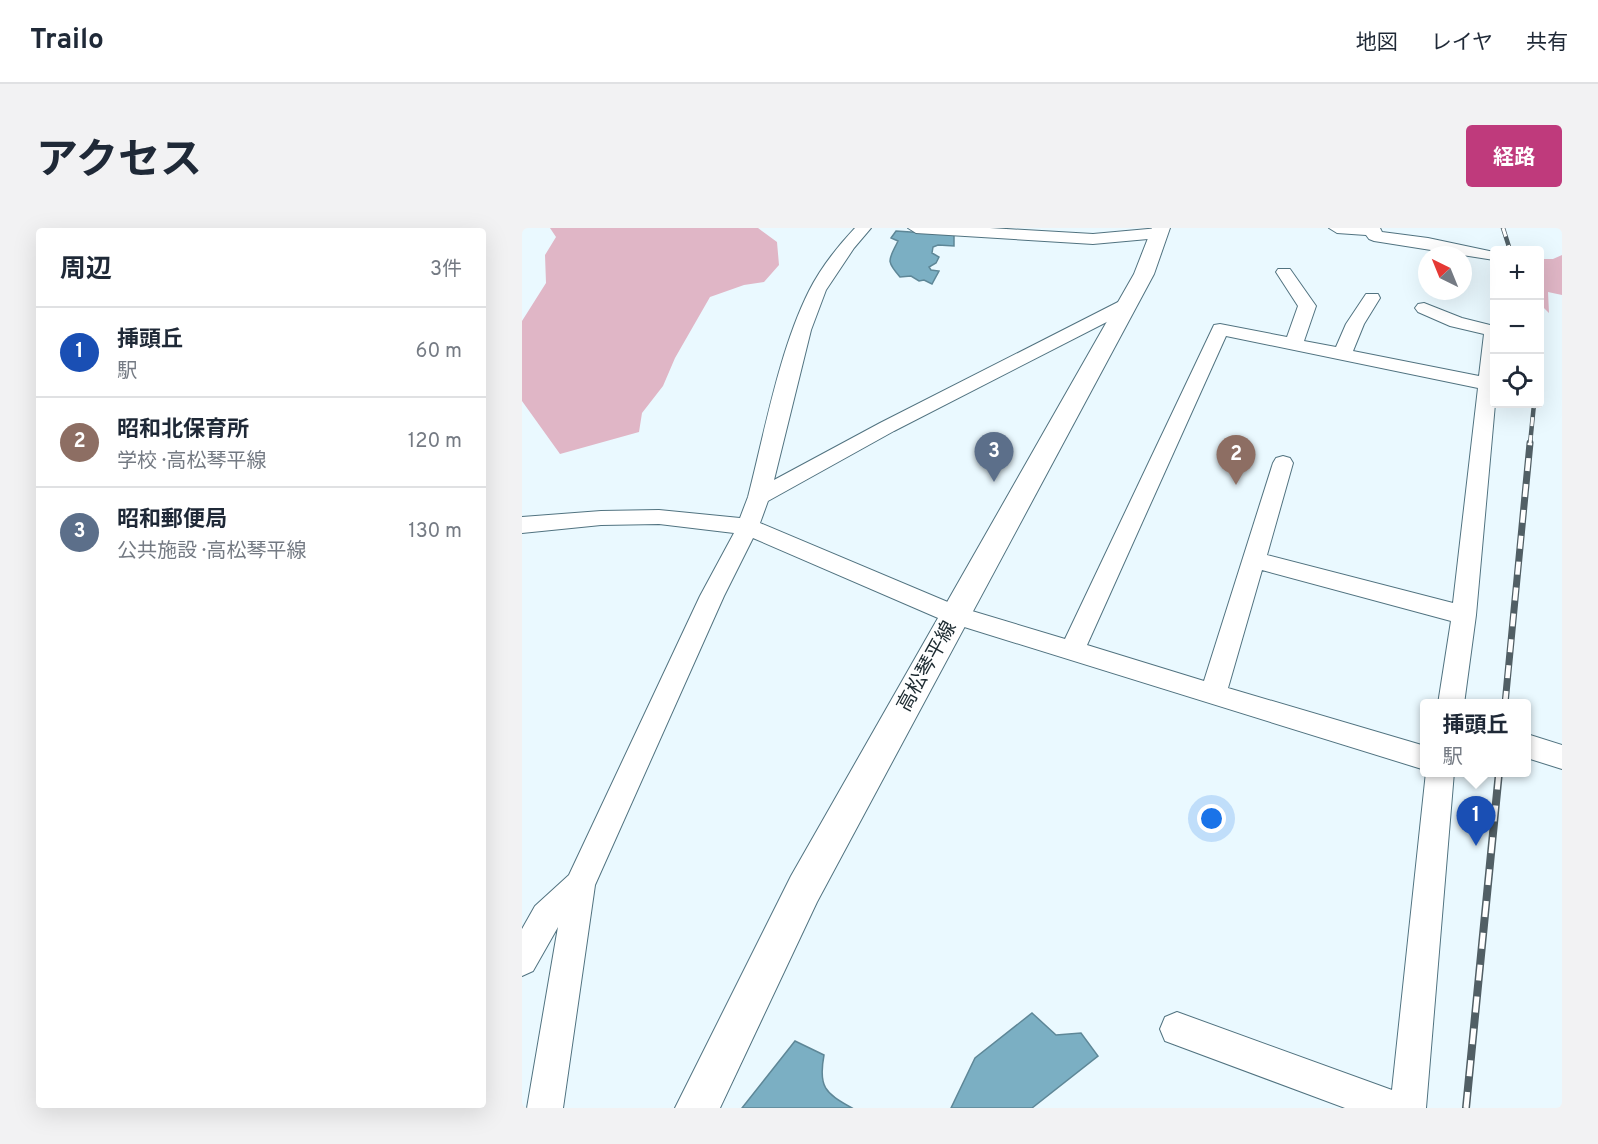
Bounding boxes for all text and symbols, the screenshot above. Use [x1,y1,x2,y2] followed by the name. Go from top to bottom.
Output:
[30,23,104,59] text: Trailo
[1356,30,1398,57] text: 地図
[1431,30,1493,57] text: レイヤ
[1526,30,1568,57] text: 共有
[1466,125,1562,187] button: 経路
[36,136,202,189] text: アクセス
[1418,246,1472,300] north arrow
[1490,246,1544,408] map controls
[1490,246,1544,300] button: +
[60,254,112,287] text: 周辺
[430,257,462,283] text: 3件
[1490,300,1544,354] button: −
[117,327,183,354] text: 挿頭丘
[76,339,84,365] text: 1
[416,339,462,365] text: 60 m
[1490,354,1544,408] button: locate
[117,359,137,385] text: 駅
[117,417,249,444] text: 昭和北保育所
[73,429,86,455] text: 2
[408,429,462,455] text: 120 m
[974,432,1014,482] pin: 3
[1216,436,1256,485] pin: 2
[117,449,266,475] text: 学校 · 高松琴平線
[117,507,227,534] text: 昭和郵便局
[74,519,86,545] text: 3
[408,519,462,545] text: 130 m
[117,539,306,565] text: 公共施設 · 高松琴平線
[892,617,963,717] street label: 高松琴平線
[1420,699,1531,777] popup
[1442,713,1509,740] text: 挿頭丘
[1442,745,1462,771] text: 駅
[1456,796,1496,846] pin: 1
[1197,804,1226,833] your location

